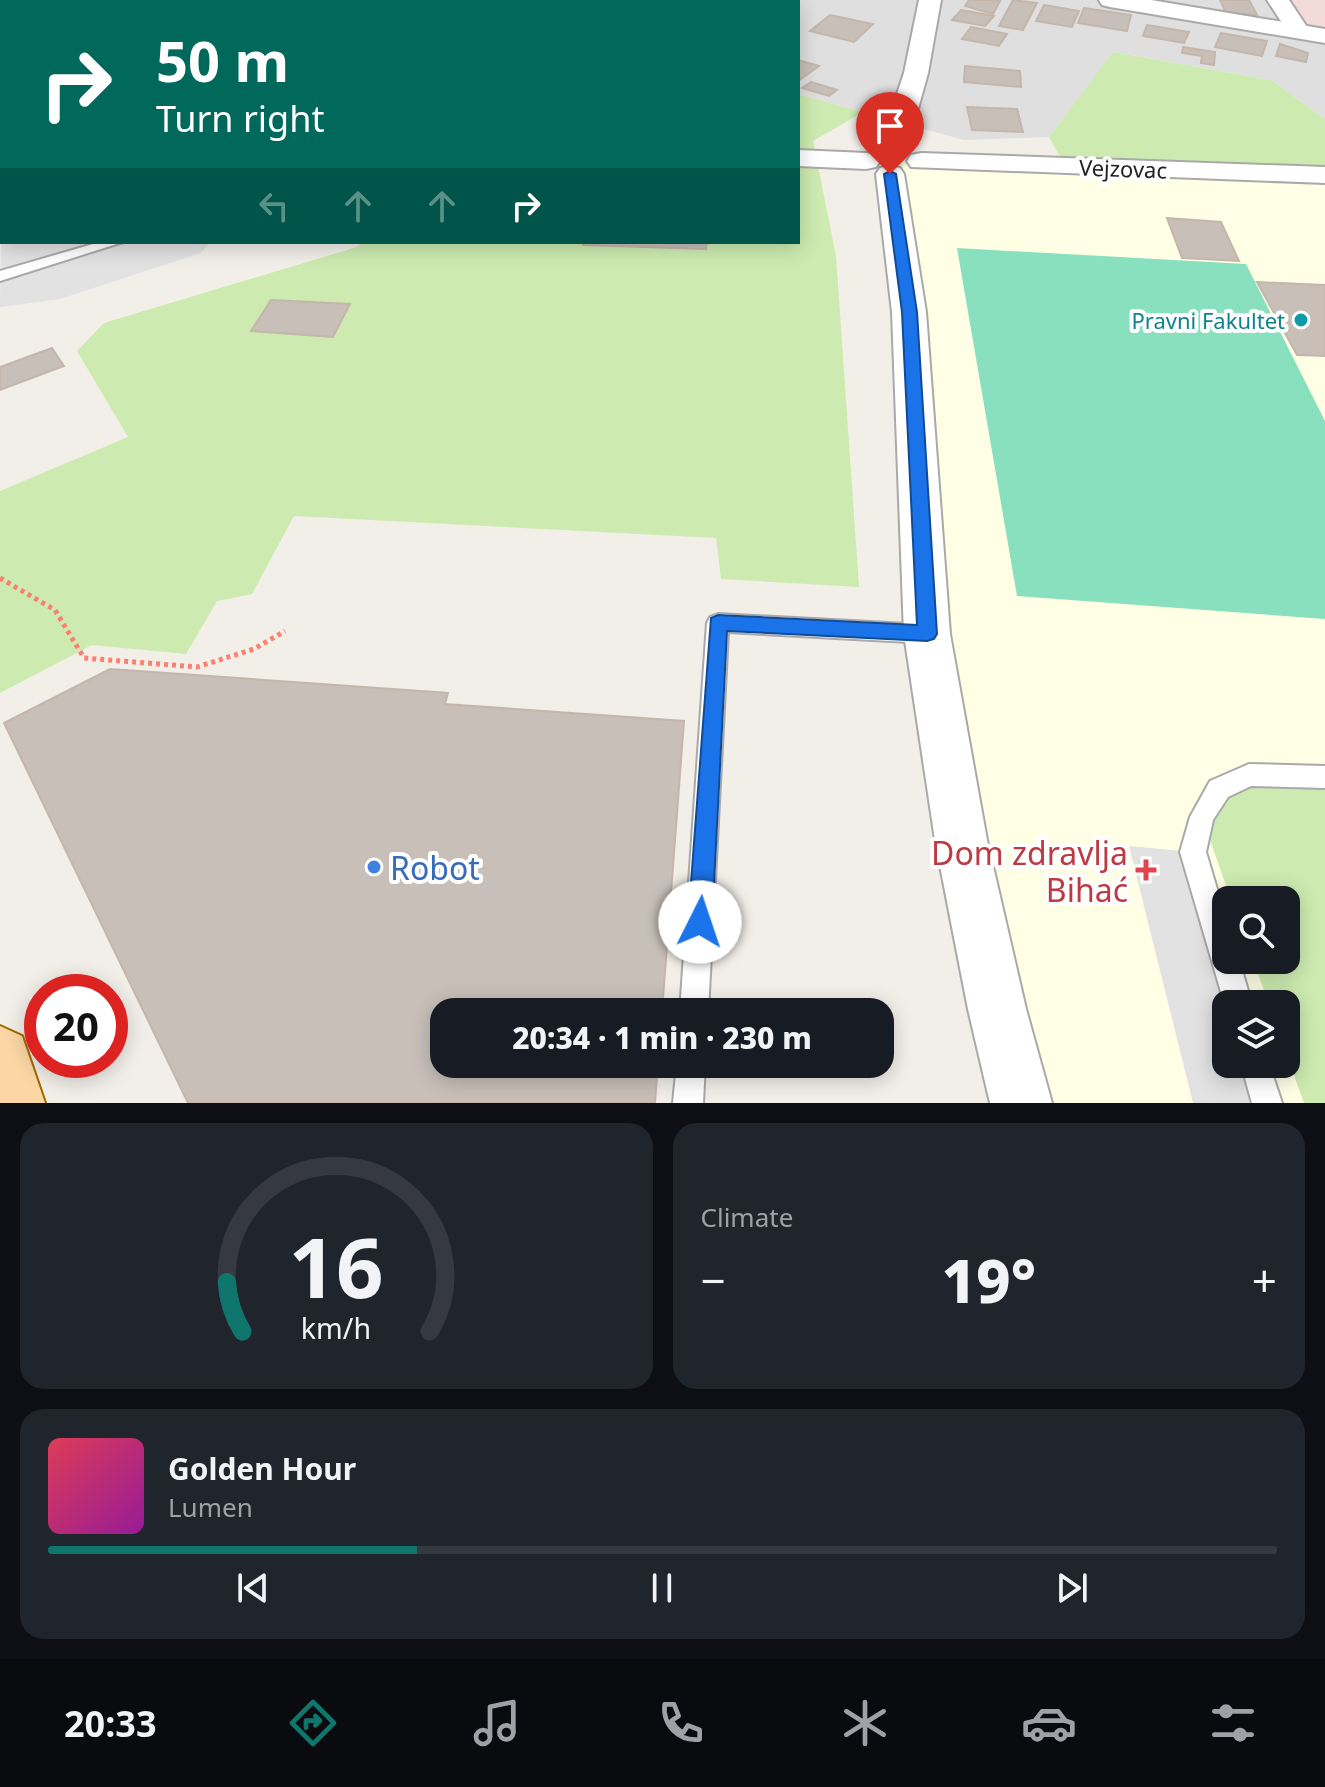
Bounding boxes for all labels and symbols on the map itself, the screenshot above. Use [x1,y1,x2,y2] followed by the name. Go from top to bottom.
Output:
[856,92,924,174] pin
[1078,151,1168,185] street label: Vejzovac
[1131,305,1285,335] place label: Pravni Fakultet
[1292,311,1310,329] marker: Pravni Fakultet
[931,831,1128,911] place label: Dom zdravlja Bihać
[390,846,480,889] place label: Robot
[365,858,383,876] marker: Robot
[1135,859,1157,881] marker: Dom zdravlja Bihać
[658,880,742,964] position arrow
[24,974,128,1078] speed limit sign: 20

